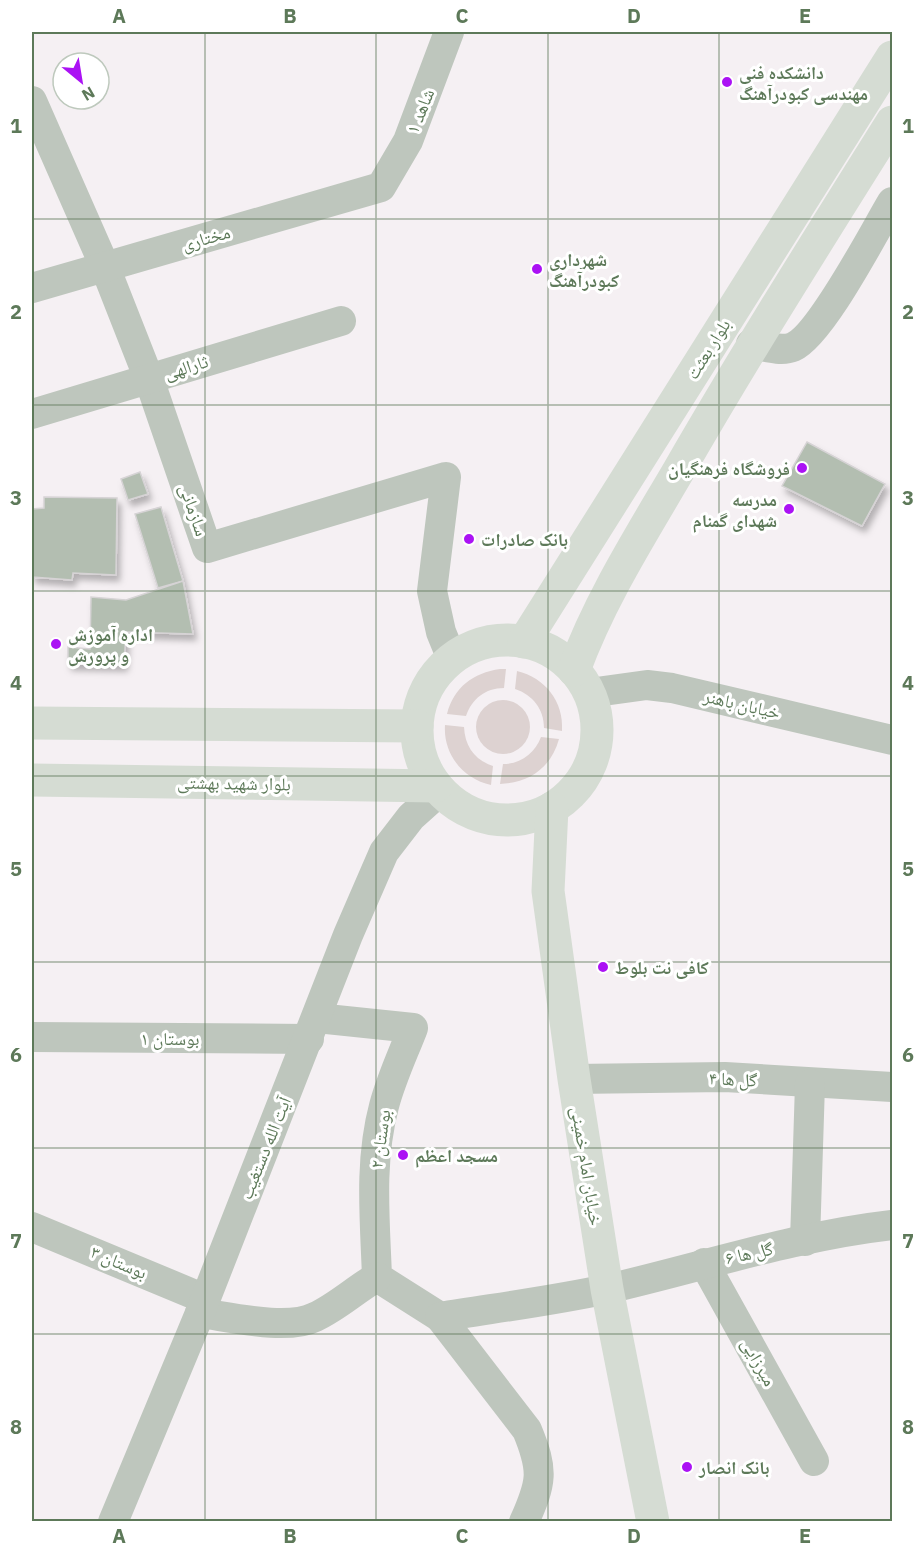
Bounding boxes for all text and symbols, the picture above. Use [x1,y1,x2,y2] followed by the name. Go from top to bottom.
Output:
[112,2,126,29] text: A
[283,2,297,29] text: B
[455,2,469,29] text: C
[627,2,641,29] text: D
[799,2,811,29] text: E
[51,51,111,111] north arrow
[739,61,868,105] place label: دانشکده فنی مهندسی کبودرآهنگ
[720,75,734,89] marker: دانشکده فنی مهندسی کبودرآهنگ
[78,82,99,106] text: N
[401,85,439,137] street label: شاهد ۱
[10,112,22,139] text: 1
[902,112,914,139] text: 1
[179,220,233,256] street label: مختاری
[549,248,619,292] place label: شهرداری کبودرآهنگ
[530,262,544,276] marker: شهرداری کبودرآهنگ
[10,298,22,325] text: 2
[902,298,914,325] text: 2
[681,315,735,383] street label: بلوار بعثت
[161,349,211,385] street label: ثارالهی
[668,457,790,480] place label: فروشگاه فرهنگیان
[795,461,809,475] marker: فروشگاه فرهنگیان
[174,481,214,539] street label: سازمانی
[10,484,22,511] text: 3
[902,484,914,511] text: 3
[693,488,777,533] place label: مدرسه شهدای گمنام
[782,502,796,516] marker: مدرسه شهدای گمنام
[481,528,568,551] place label: بانک صادرات
[462,532,476,546] marker: بانک صادرات
[68,623,153,667] place label: اداره آموزش و پرورش
[49,637,63,651] marker: اداره آموزش و پرورش
[10,669,22,696] text: 4
[902,669,914,696] text: 4
[700,684,783,724] street label: خیابان باهنر
[177,771,291,795] street label: بلوار شهید بهشتی
[10,855,22,882] text: 5
[902,855,914,882] text: 5
[615,956,709,979] place label: کافی نت بلوط
[596,960,610,974] marker: کافی نت بلوط
[140,1027,200,1050] street label: بوستان ۱
[10,1041,22,1068] text: 6
[902,1041,914,1068] text: 6
[708,1066,758,1092] street label: گل ها ۴
[234,1093,296,1203] street label: آیت الله دستغیب
[565,1105,608,1227] street label: خیابان امام خمینی
[364,1108,396,1170] street label: بوستان ۲
[415,1144,498,1168] place label: مسجد اعظم
[396,1148,410,1162] marker: مسجد اعظم
[10,1227,22,1254] text: 7
[902,1227,914,1254] text: 7
[723,1237,776,1269] street label: گل ها ۶
[87,1240,151,1284] street label: بوستان ۳
[736,1334,782,1390] street label: میرزایی
[10,1413,22,1440] text: 8
[902,1413,914,1440] text: 8
[698,1456,769,1479] place label: بانک انصار
[680,1460,694,1474] marker: بانک انصار
[112,1522,126,1549] text: A
[283,1522,297,1549] text: B
[455,1522,469,1549] text: C
[627,1522,641,1549] text: D
[799,1522,811,1549] text: E

